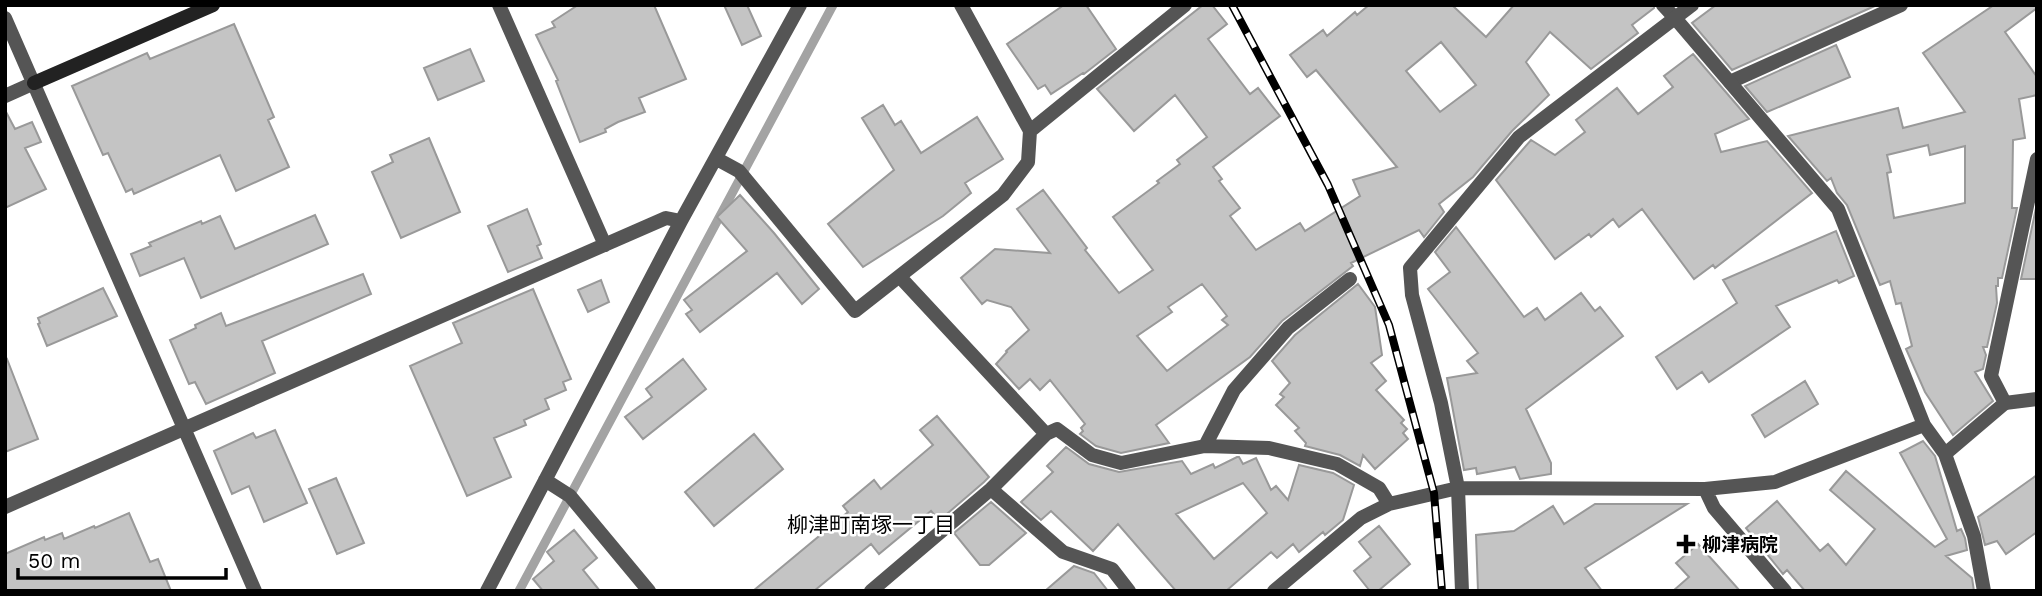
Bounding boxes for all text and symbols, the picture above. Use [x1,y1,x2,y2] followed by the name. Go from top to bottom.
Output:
[787,512,955,537] district label: 柳津町南塚一丁目
[1702,533,1778,556] place label: 柳津病院
[1676,534,1696,554] marker: 柳津病院
[18,536,226,580] scale bar
[28,548,80,573] text: 50 m

